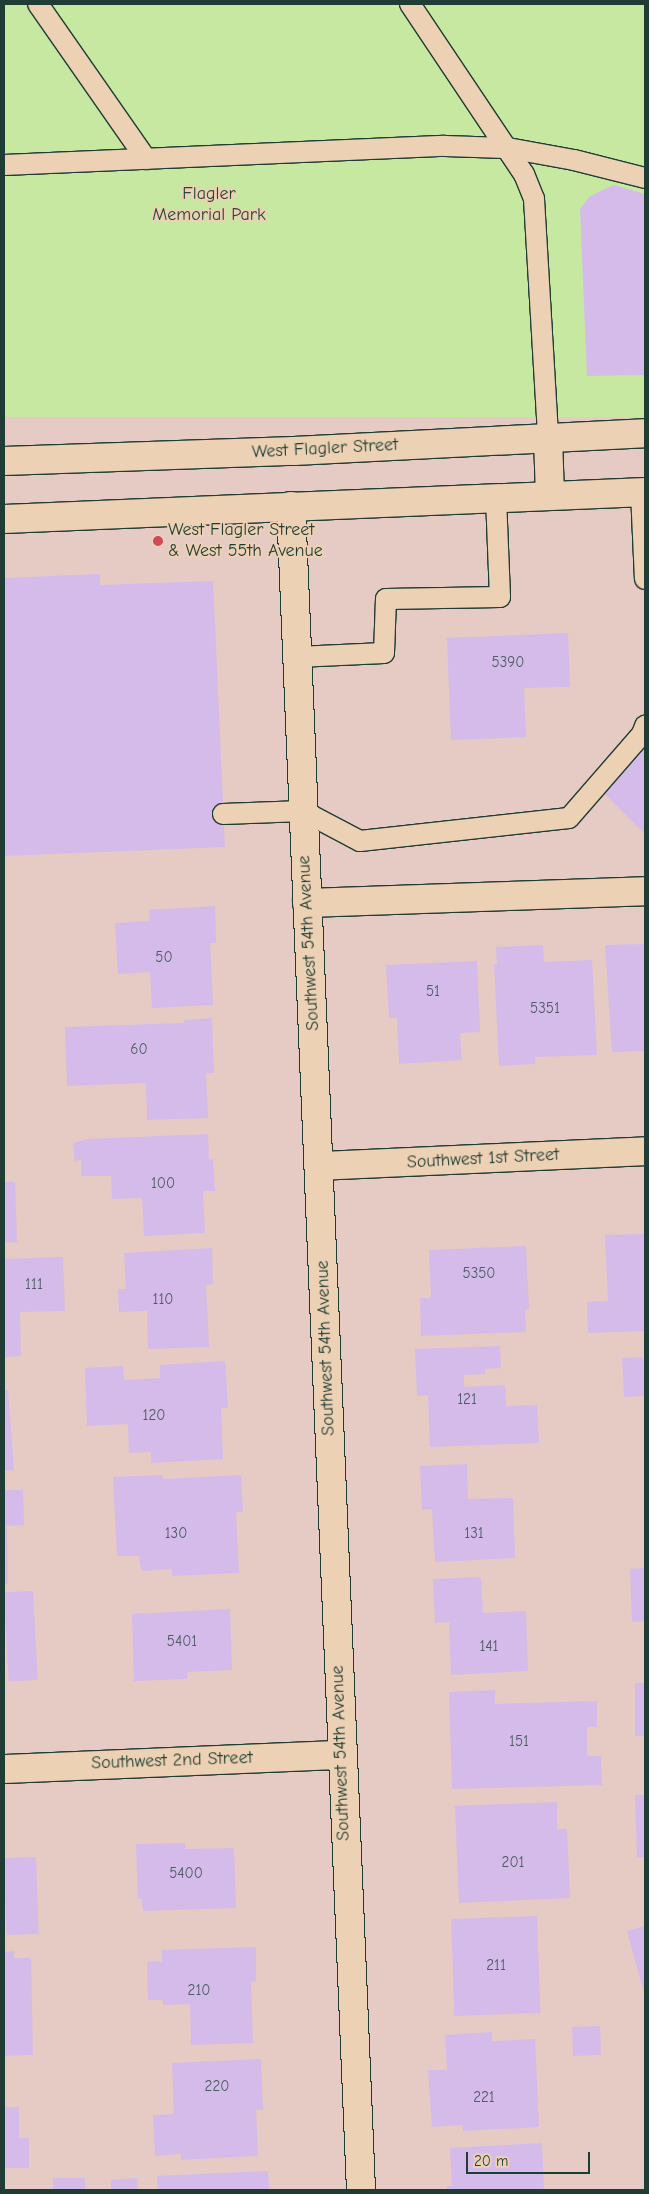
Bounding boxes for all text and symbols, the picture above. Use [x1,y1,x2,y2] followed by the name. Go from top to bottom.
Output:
[152,184,266,226] park label: Flagler Memorial Park
[251,434,399,464] street label: West Flagler Street
[168,520,323,562] place label: West Flagler Street & West 55th Avenue
[152,535,164,547] marker: West Flagler Street & West 55th Avenue
[492,654,524,672] house number: 5390
[294,855,324,1031] street label: Southwest 54th Avenue
[155,949,173,967] house number: 50
[426,983,440,1001] house number: 51
[530,1000,560,1018] house number: 5351
[130,1041,148,1059] house number: 60
[406,1144,560,1174] street label: Southwest 1st Street
[151,1175,175,1193] house number: 100
[312,1260,340,1436] street label: Southwest 54th Avenue
[463,1265,495,1283] house number: 5350
[25,1276,43,1294] house number: 111
[152,1291,174,1309] house number: 110
[457,1391,477,1409] house number: 121
[143,1407,165,1425] house number: 120
[165,1525,187,1543] house number: 130
[464,1525,484,1543] house number: 131
[167,1633,197,1651] house number: 5401
[479,1638,499,1656] house number: 141
[327,1665,355,1841] street label: Southwest 54th Avenue
[509,1733,529,1751] house number: 151
[91,1747,253,1775] street label: Southwest 2nd Street
[502,1854,524,1872] house number: 201
[169,1865,203,1883] house number: 5400
[486,1957,506,1975] house number: 211
[188,1982,210,2000] house number: 210
[205,2078,229,2096] house number: 220
[473,2089,495,2107] house number: 221
[469,2142,593,2174] scale bar
[474,2152,508,2170] text: 20 m

